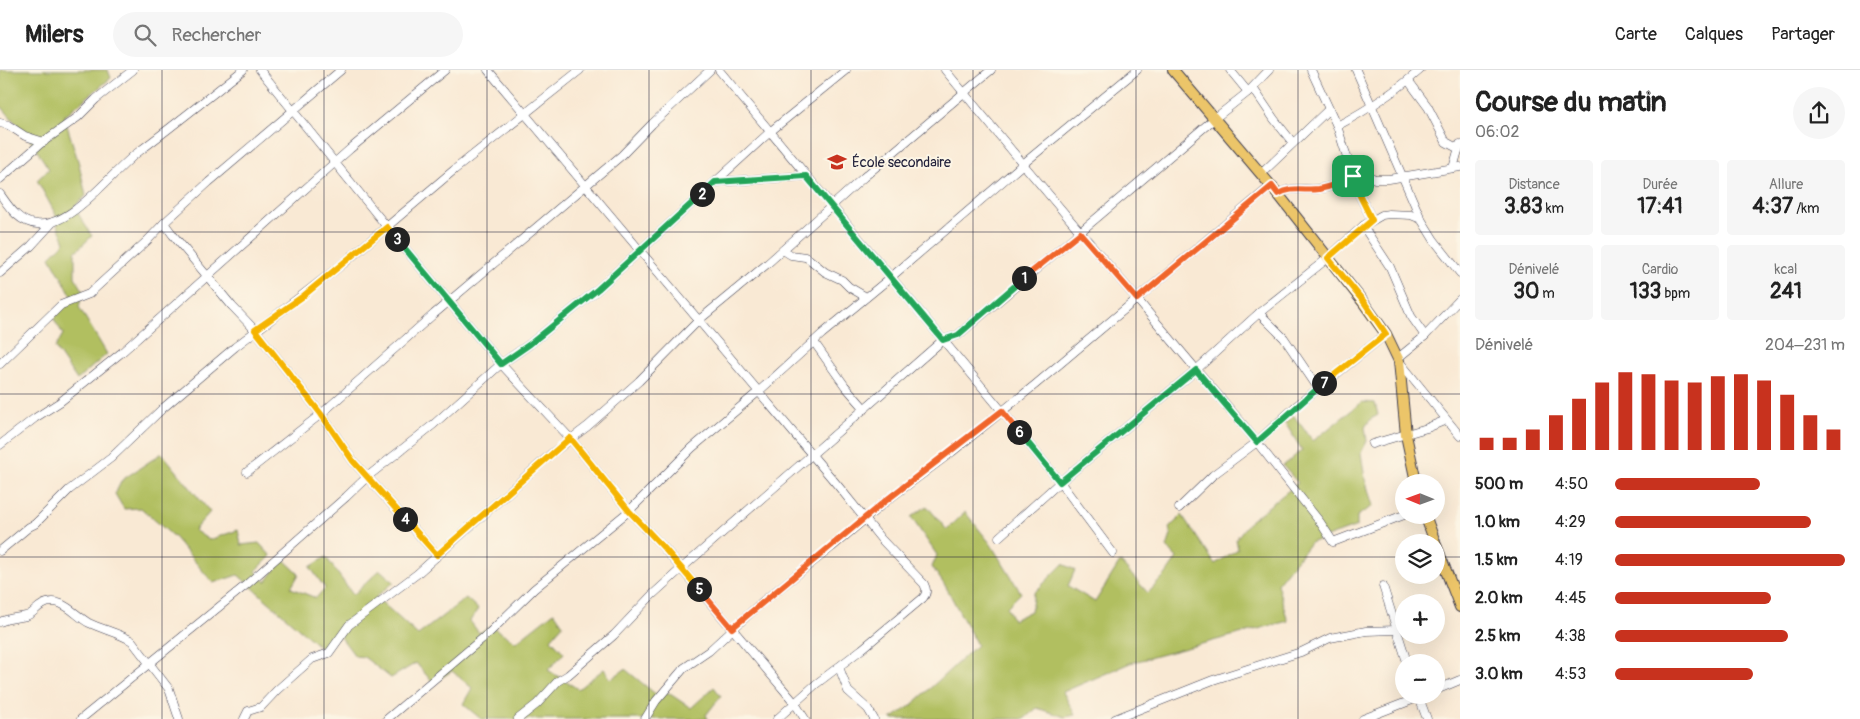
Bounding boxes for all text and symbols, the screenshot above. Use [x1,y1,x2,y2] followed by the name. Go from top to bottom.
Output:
[113,12,463,57] search box
[25,20,83,49] text: Milers
[131,21,159,49] icon: search
[171,23,261,47] text: Rechercher
[1615,23,1657,46] text: Carte
[1685,23,1743,46] text: Calques
[1771,23,1835,46] text: Partager
[1475,85,1667,120] text: Course du matin
[1793,87,1845,139] button: share
[1475,122,1519,142] text: 06:02
[826,151,848,173] school or university icon: École secondaire
[852,153,951,171] place label: École secondaire
[1332,155,1374,197] pin
[1339,162,1367,190] icon: arrive
[1508,176,1560,193] text: Distance
[1643,176,1677,193] text: Durée
[1769,176,1803,193] text: Allure
[690,182,714,206] pin: 2
[699,186,706,203] text: 2
[1504,193,1543,220] text: 3.83
[1637,193,1683,220] text: 17:41
[1753,193,1793,220] text: 4:37
[1543,200,1564,217] text: km
[1793,200,1819,217] text: /km
[384,226,410,252] pin: 3
[394,231,401,248] text: 3
[1508,261,1560,278] text: Dénivelé
[1642,261,1678,278] text: Cardio
[1775,261,1797,278] text: kcal
[1012,266,1036,290] pin: 1
[1022,270,1027,287] text: 1
[1513,278,1539,305] text: 30
[1630,278,1661,305] text: 133
[1770,278,1802,305] text: 241
[1539,285,1555,302] text: m
[1661,285,1690,302] text: bpm
[1475,335,1533,355] text: Dénivelé
[1765,335,1845,355] text: 204–231 m
[1312,370,1336,396] pin: 7
[1321,375,1328,392] text: 7
[1006,420,1032,444] pin: 6
[1015,424,1024,441] text: 6
[1395,474,1445,524] north arrow
[1395,474,1445,704] map controls
[1475,474,1523,494] text: 500 m
[1555,474,1588,494] text: 4:50
[392,506,418,532] pin: 4
[401,511,410,528] text: 4
[1475,512,1520,532] text: 1.0 km
[1555,512,1586,532] text: 4:29
[1395,534,1445,584] button: layers
[1475,550,1518,570] text: 1.5 km
[1555,550,1583,570] text: 4:19
[686,576,712,602] pin: 5
[696,581,703,598] text: 5
[1475,588,1523,608] text: 2.0 km
[1555,588,1587,608] text: 4:45
[1395,594,1445,644] button: +
[1475,626,1520,646] text: 2.5 km
[1555,626,1586,646] text: 4:38
[1395,654,1445,704] button: −
[1475,664,1523,684] text: 3.0 km
[1555,664,1586,684] text: 4:53

